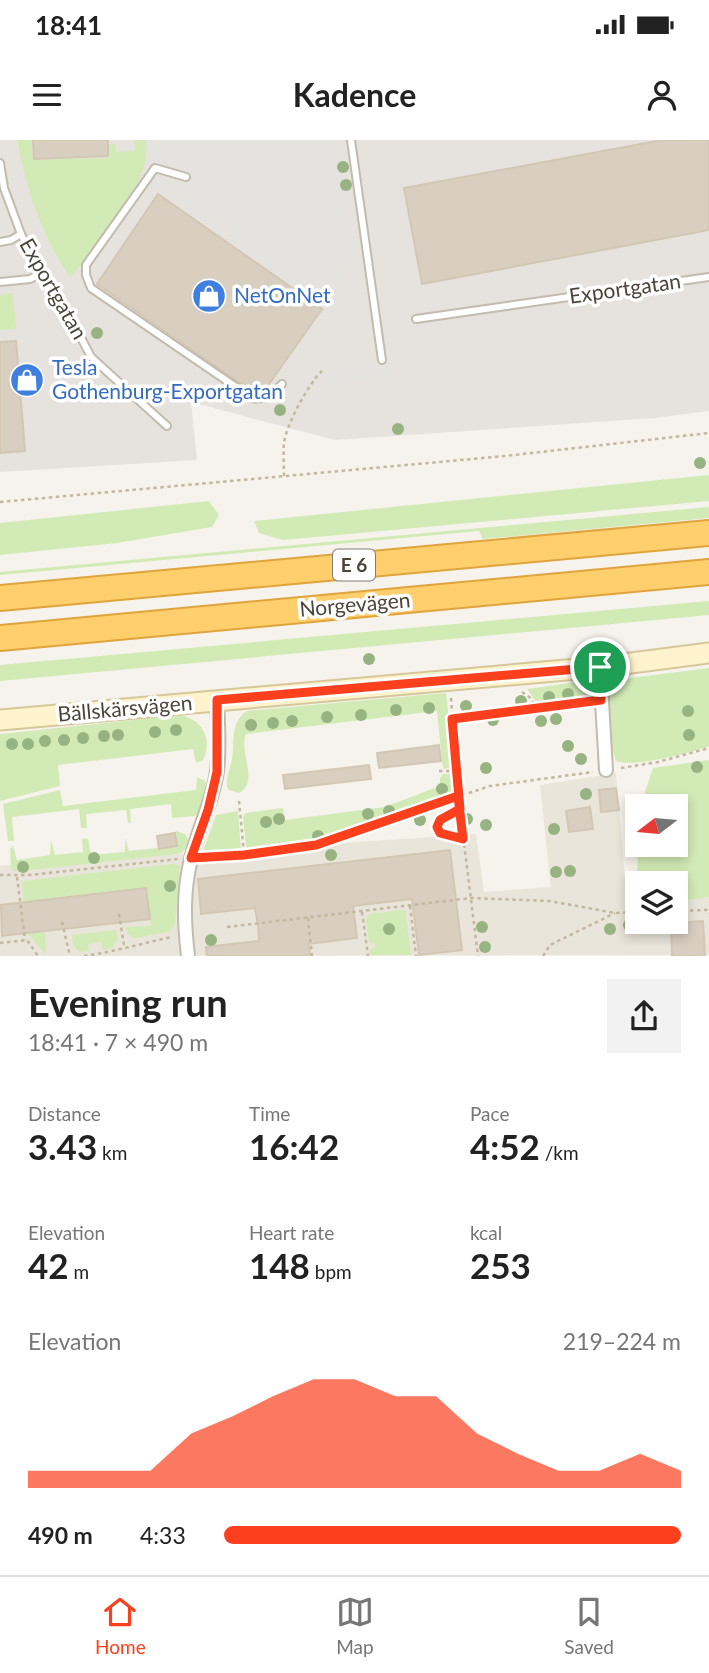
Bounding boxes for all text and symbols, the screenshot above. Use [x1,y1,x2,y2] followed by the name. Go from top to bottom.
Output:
[35,9,102,41] text: 18:41
[293,75,416,114] text: Kadence
[28,76,66,114] icon: menu
[643,76,681,114] icon: person
[15,233,93,343] street label: Exportgatan
[567,267,682,308] street label: Exportgatan
[190,277,228,315] shop icon: NetOnNet
[234,282,331,307] place label: NetOnNet
[52,354,283,403] place label: Tesla Gothenburg-Exportgatan
[8,361,46,399] shop icon: Tesla Gothenburg-Exportgatan
[333,550,375,580] road number: E 6
[298,586,411,621] street label: Norgevägen
[570,637,630,697] pin
[581,648,619,686] icon: arrive
[56,689,193,726] street label: Bällskärsvägen
[625,794,688,858] north arrow
[625,794,688,934] map controls
[625,871,688,934] button: layers
[28,979,228,1025] text: Evening run
[607,979,681,1053] button: share
[28,1028,208,1056] text: 18:41 · 7 × 490 m
[28,1102,101,1125] text: Distance
[249,1102,290,1125] text: Time
[470,1102,509,1125] text: Pace
[28,1125,97,1167] text: 3.43
[249,1125,339,1167] text: 16:42
[470,1125,540,1167] text: 4:52
[97,1141,127,1164] text: km
[540,1141,579,1164] text: /km
[28,1221,105,1244] text: Elevation
[249,1221,334,1244] text: Heart rate
[470,1221,502,1244] text: kcal
[28,1244,69,1286] text: 42
[249,1244,310,1286] text: 148
[470,1244,531,1286] text: 253
[69,1260,89,1283] text: m
[310,1260,352,1283] text: bpm
[28,1327,121,1355] text: Elevation
[563,1327,681,1355] text: 219–224 m
[28,1521,93,1549] text: 490 m
[140,1521,186,1549] text: 4:33
[95,1593,146,1658] tab: Home
[336,1593,374,1658] tab: Map
[564,1593,614,1658] tab: Saved

